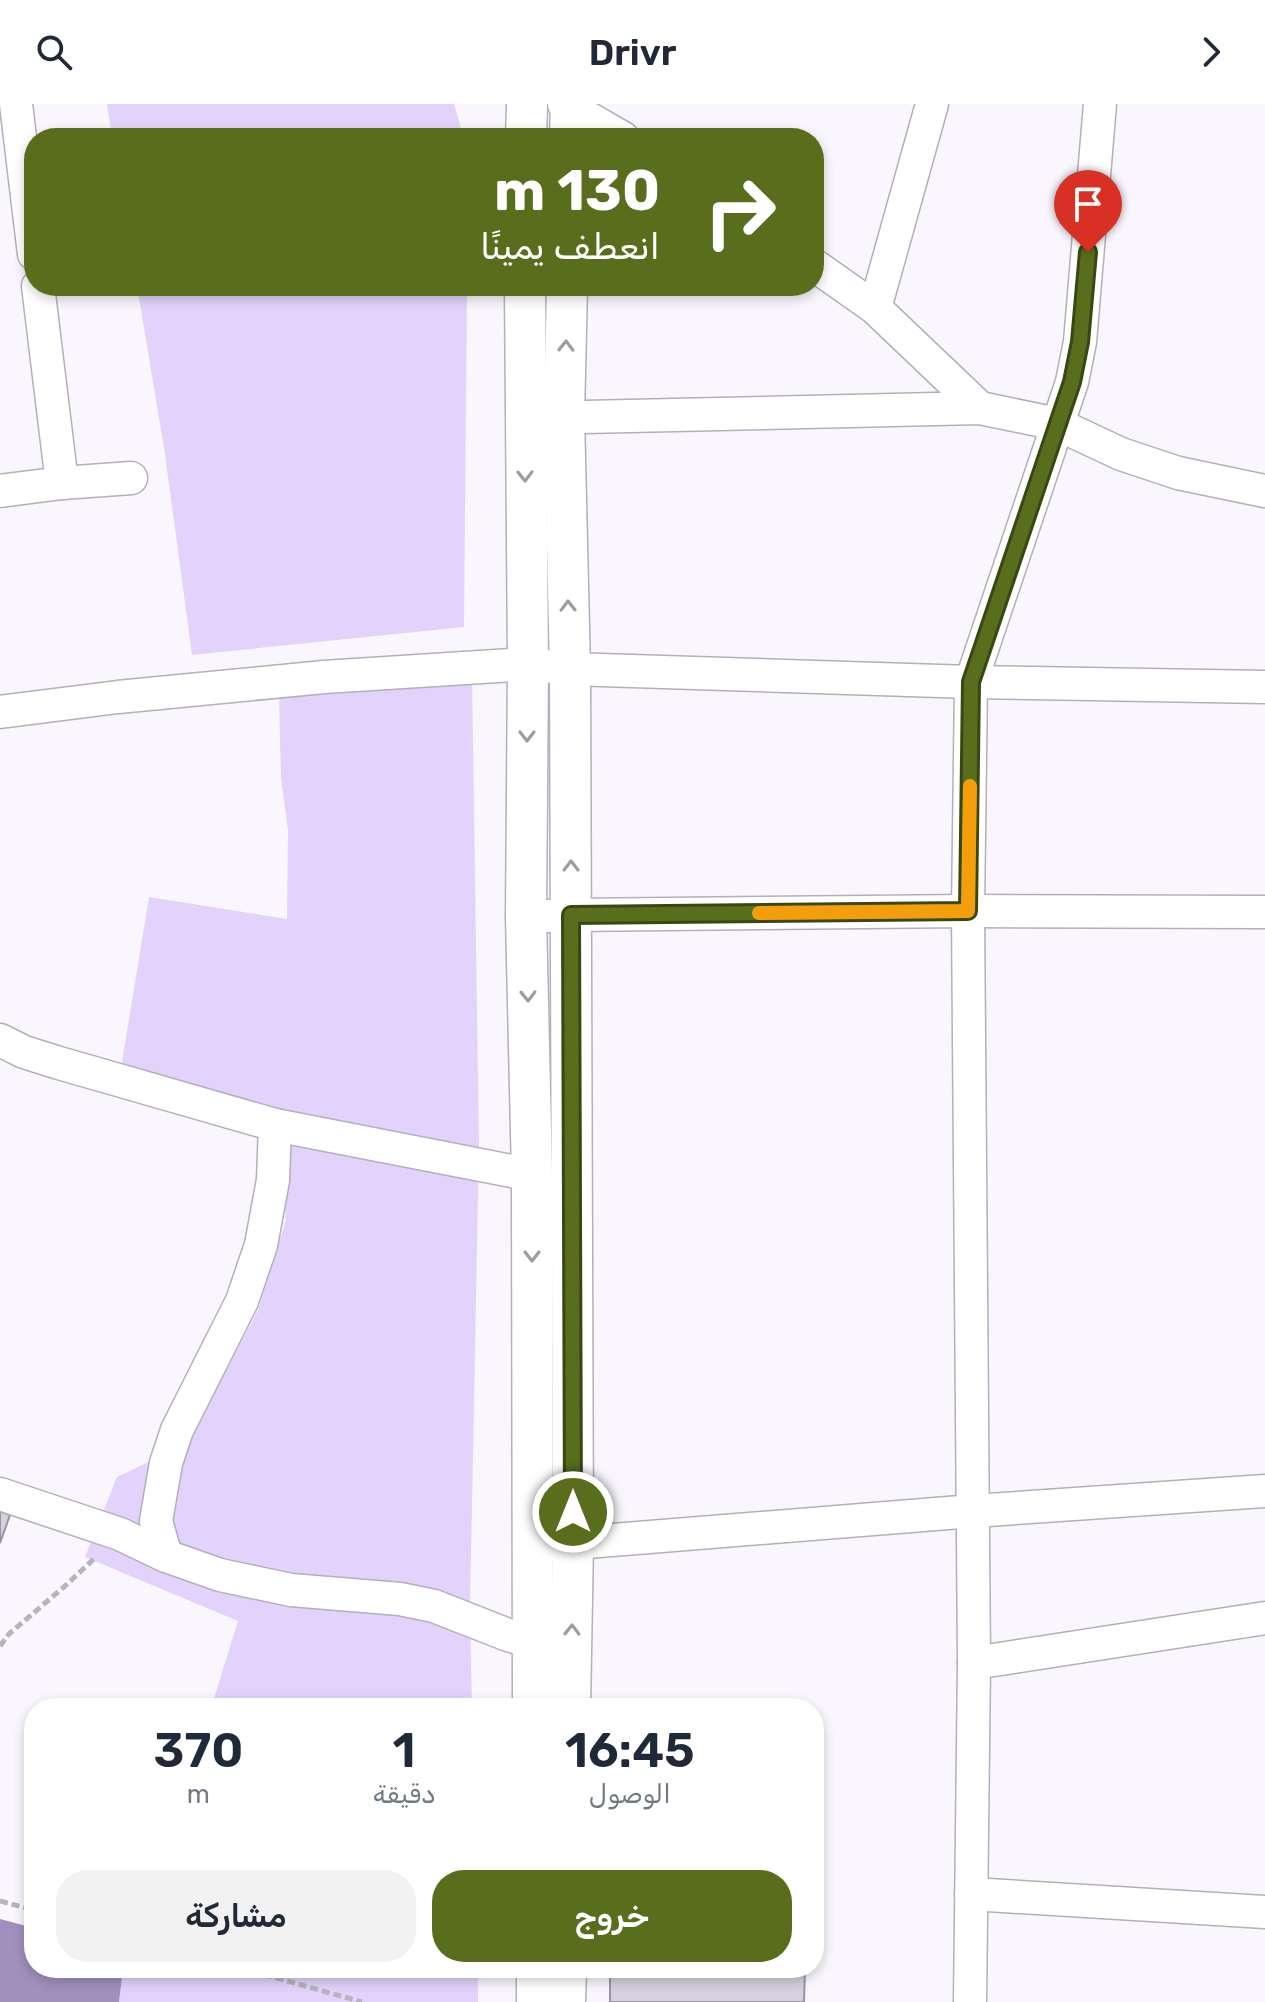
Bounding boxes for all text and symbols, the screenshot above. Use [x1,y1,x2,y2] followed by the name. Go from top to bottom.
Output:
[32,30,76,74] icon: search
[1189,30,1233,74] icon: forward
[589,31,676,74] text: Drivr
[494,158,660,224] text: 130 m
[688,160,792,264] icon: right
[1054,170,1122,252] pin
[1066,182,1110,226] icon: arrive
[480,225,660,268] text: انعطف يمينًا
[557,339,574,352] one-way arrow
[516,470,534,483] one-way arrow
[560,599,577,612] one-way arrow
[518,730,536,743] one-way arrow
[562,859,580,872] one-way arrow
[519,990,537,1003] one-way arrow
[523,1250,540,1263] one-way arrow
[531,1470,615,1554] position arrow
[563,1623,581,1636] one-way arrow
[153,1722,243,1779] text: 370
[393,1722,416,1779] text: 1
[565,1722,695,1779] text: 16:45
[187,1779,210,1810] text: m
[373,1779,436,1810] text: دقيقة
[589,1779,671,1810] text: الوصول
[56,1870,416,1962] button: مشاركة
[432,1870,792,1962] button: خروج

